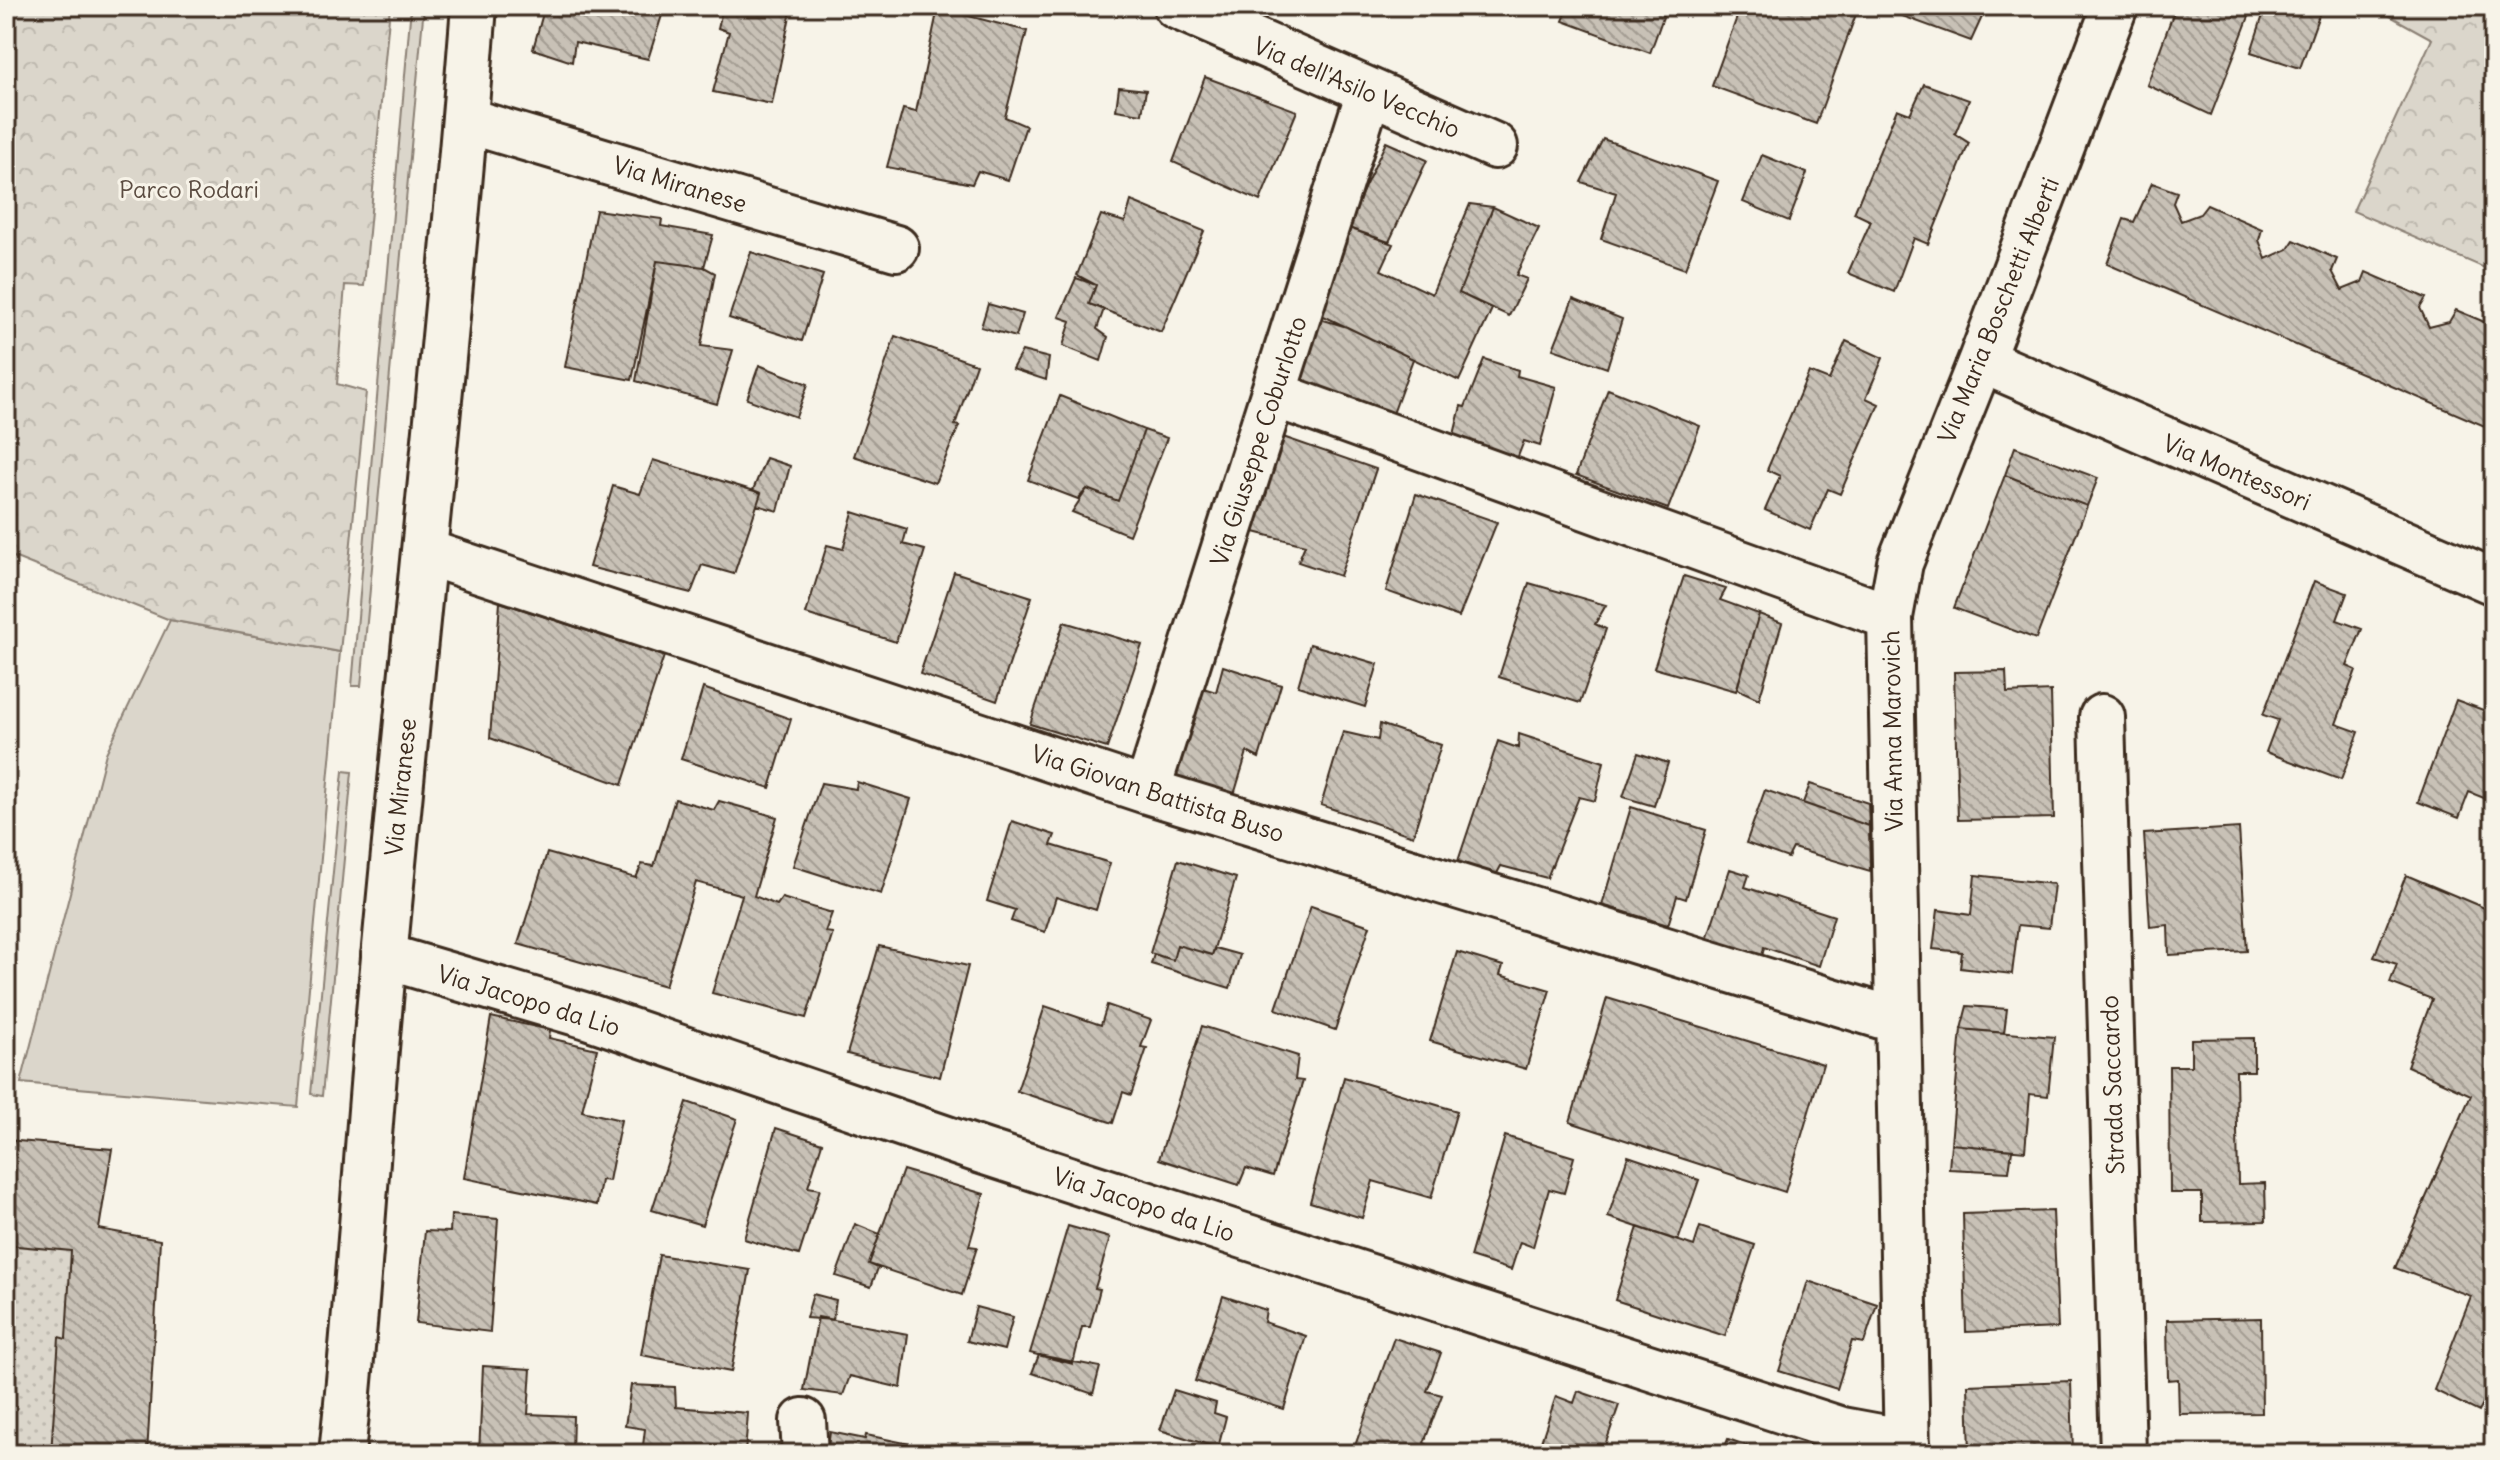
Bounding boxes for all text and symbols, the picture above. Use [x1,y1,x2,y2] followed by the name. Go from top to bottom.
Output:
[1249,30,1465,144] street label: Via dell'Asilo Vecchio
[609,149,751,219] street label: Via Miranese
[1931,173,2065,447] street label: Via Maria Boschetti Alberti
[119,174,259,204] park label: Parco Rodari
[1203,312,1313,570] street label: Via Giuseppe Coburlotto
[2159,427,2315,517] street label: Via Montessori
[1875,630,1909,832] street label: Via Anna Marovich
[378,717,422,857] street label: Via Miranese
[1028,738,1288,848] street label: Via Giovan Battista Buso
[434,958,624,1042] street label: Via Jacopo da Lio
[2094,995,2130,1175] street label: Strada Saccardo
[1049,1160,1239,1248] street label: Via Jacopo da Lio

